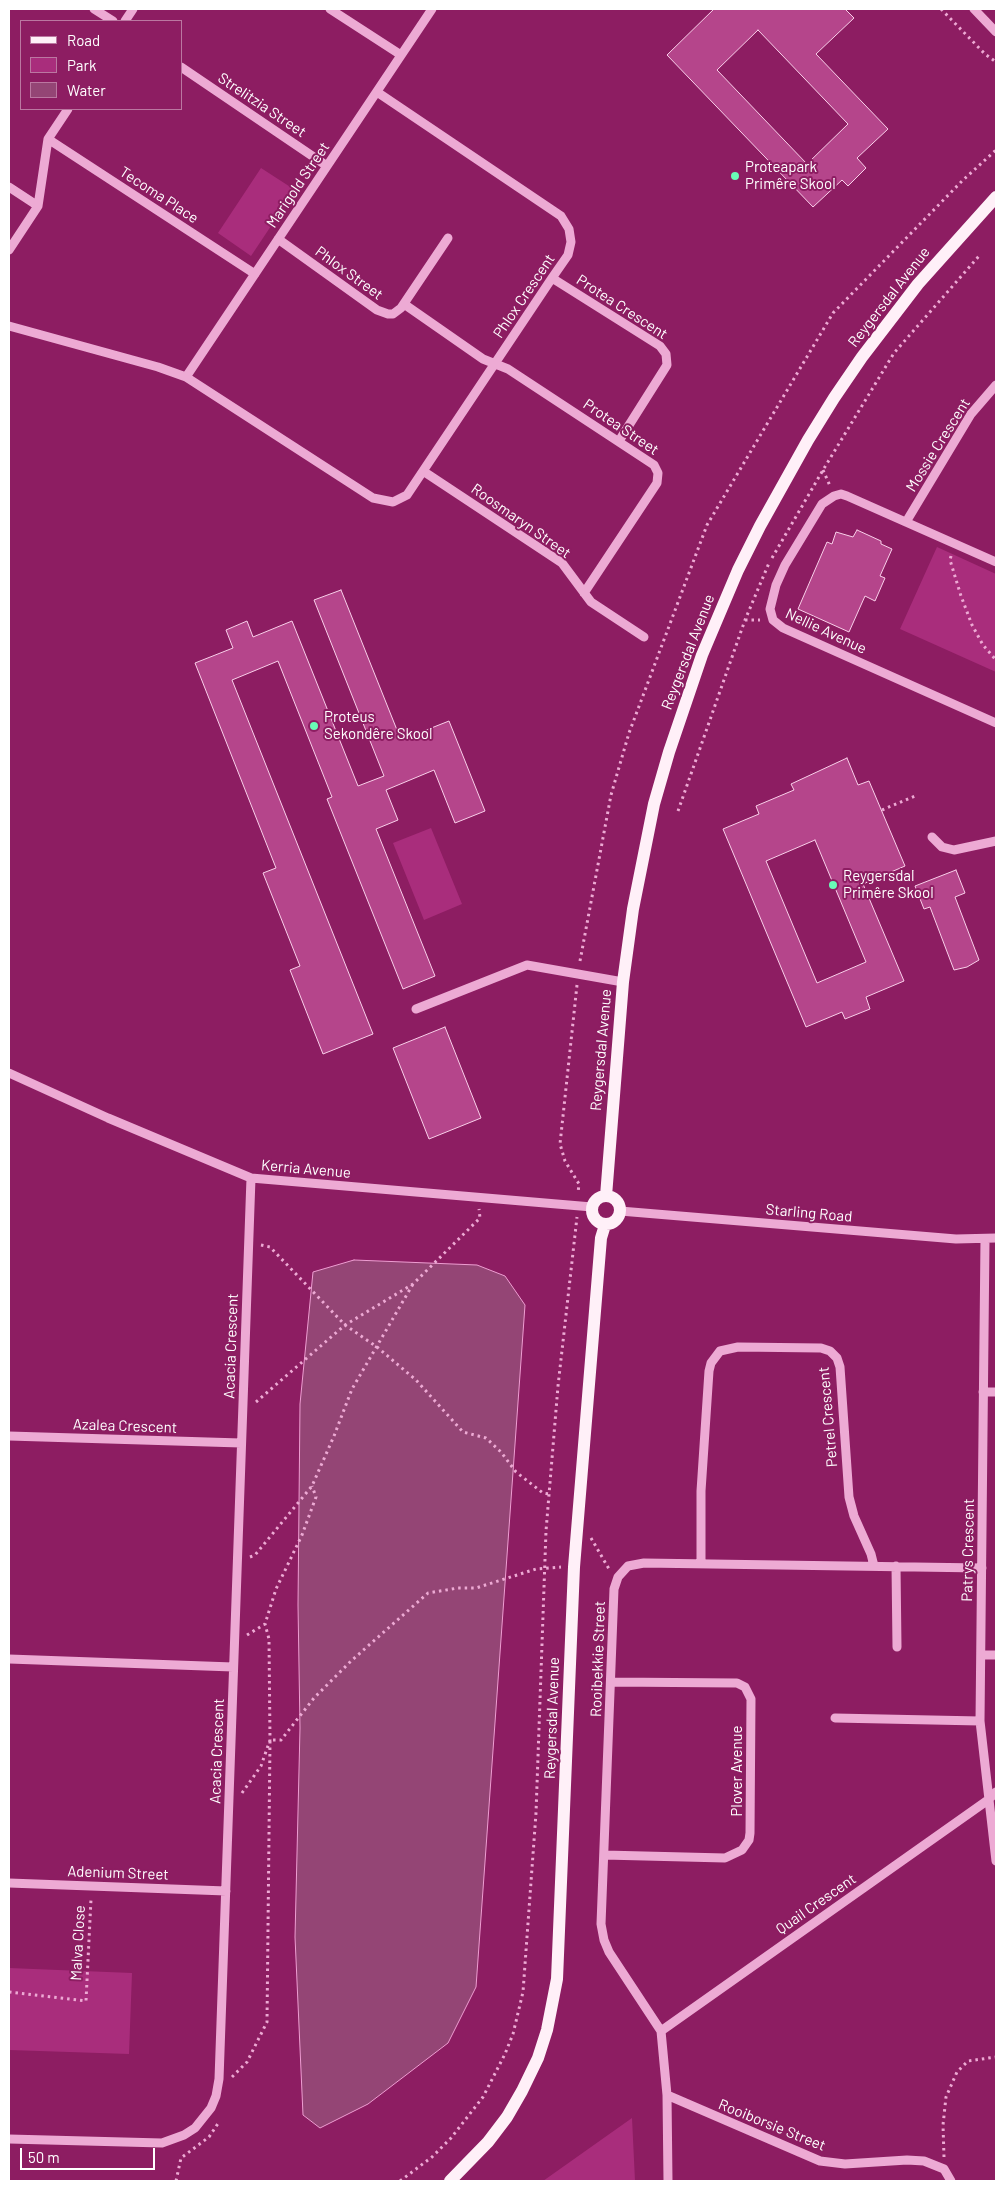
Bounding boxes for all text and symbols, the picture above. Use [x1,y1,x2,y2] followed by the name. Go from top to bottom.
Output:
[20,20,182,110] legend
[67,31,100,49] text: Road
[67,56,96,74] text: Park
[214,69,310,141] street label: Strelitzia Street
[67,81,106,99] text: Water
[263,139,333,231] street label: Marigold Street
[745,158,836,193] place label: Proteapark Primêre Skool
[116,163,202,227] street label: Tecoma Place
[729,170,741,182] marker: Proteapark Primêre Skool
[312,242,386,304] street label: Phlox Street
[844,243,934,351] street label: Reygersdal Avenue
[489,251,559,341] street label: Phlox Crescent
[573,271,671,343] street label: Protea Crescent
[580,395,662,459] street label: Protea Street
[902,395,974,495] street label: Mossie Crescent
[468,480,574,562] street label: Roosmaryn Street
[658,592,718,712] street label: Reygersdal Avenue
[783,604,869,658] street label: Nellie Avenue
[324,708,432,743] place label: Proteus Sekondêre Skool
[308,720,320,732] marker: Proteus Sekondêre Skool
[843,867,934,902] place label: Reygersdal Primêre Skool
[827,879,839,891] marker: Reygersdal Primêre Skool
[587,988,615,1112] street label: Reygersdal Avenue
[260,1156,352,1182] street label: Kerria Avenue
[765,1200,853,1226] street label: Starling Road
[220,1293,242,1399] street label: Acacia Crescent
[815,1366,841,1468] street label: Petrel Crescent
[73,1415,177,1437] street label: Azalea Crescent
[958,1498,978,1602] street label: Patrys Crescent
[587,1601,609,1717] street label: Rooibekkie Street
[541,1657,563,1779] street label: Reygersdal Avenue
[206,1698,228,1804] street label: Acacia Crescent
[728,1725,746,1817] street label: Plover Avenue
[67,1862,169,1884] street label: Adenium Street
[773,1870,859,1938] street label: Quail Crescent
[67,1905,89,1981] street label: Malva Close
[716,2095,828,2155] street label: Rooiborsie Street
[22,2138,158,2170] scale bar
[28,2148,60,2166] text: 50 m

